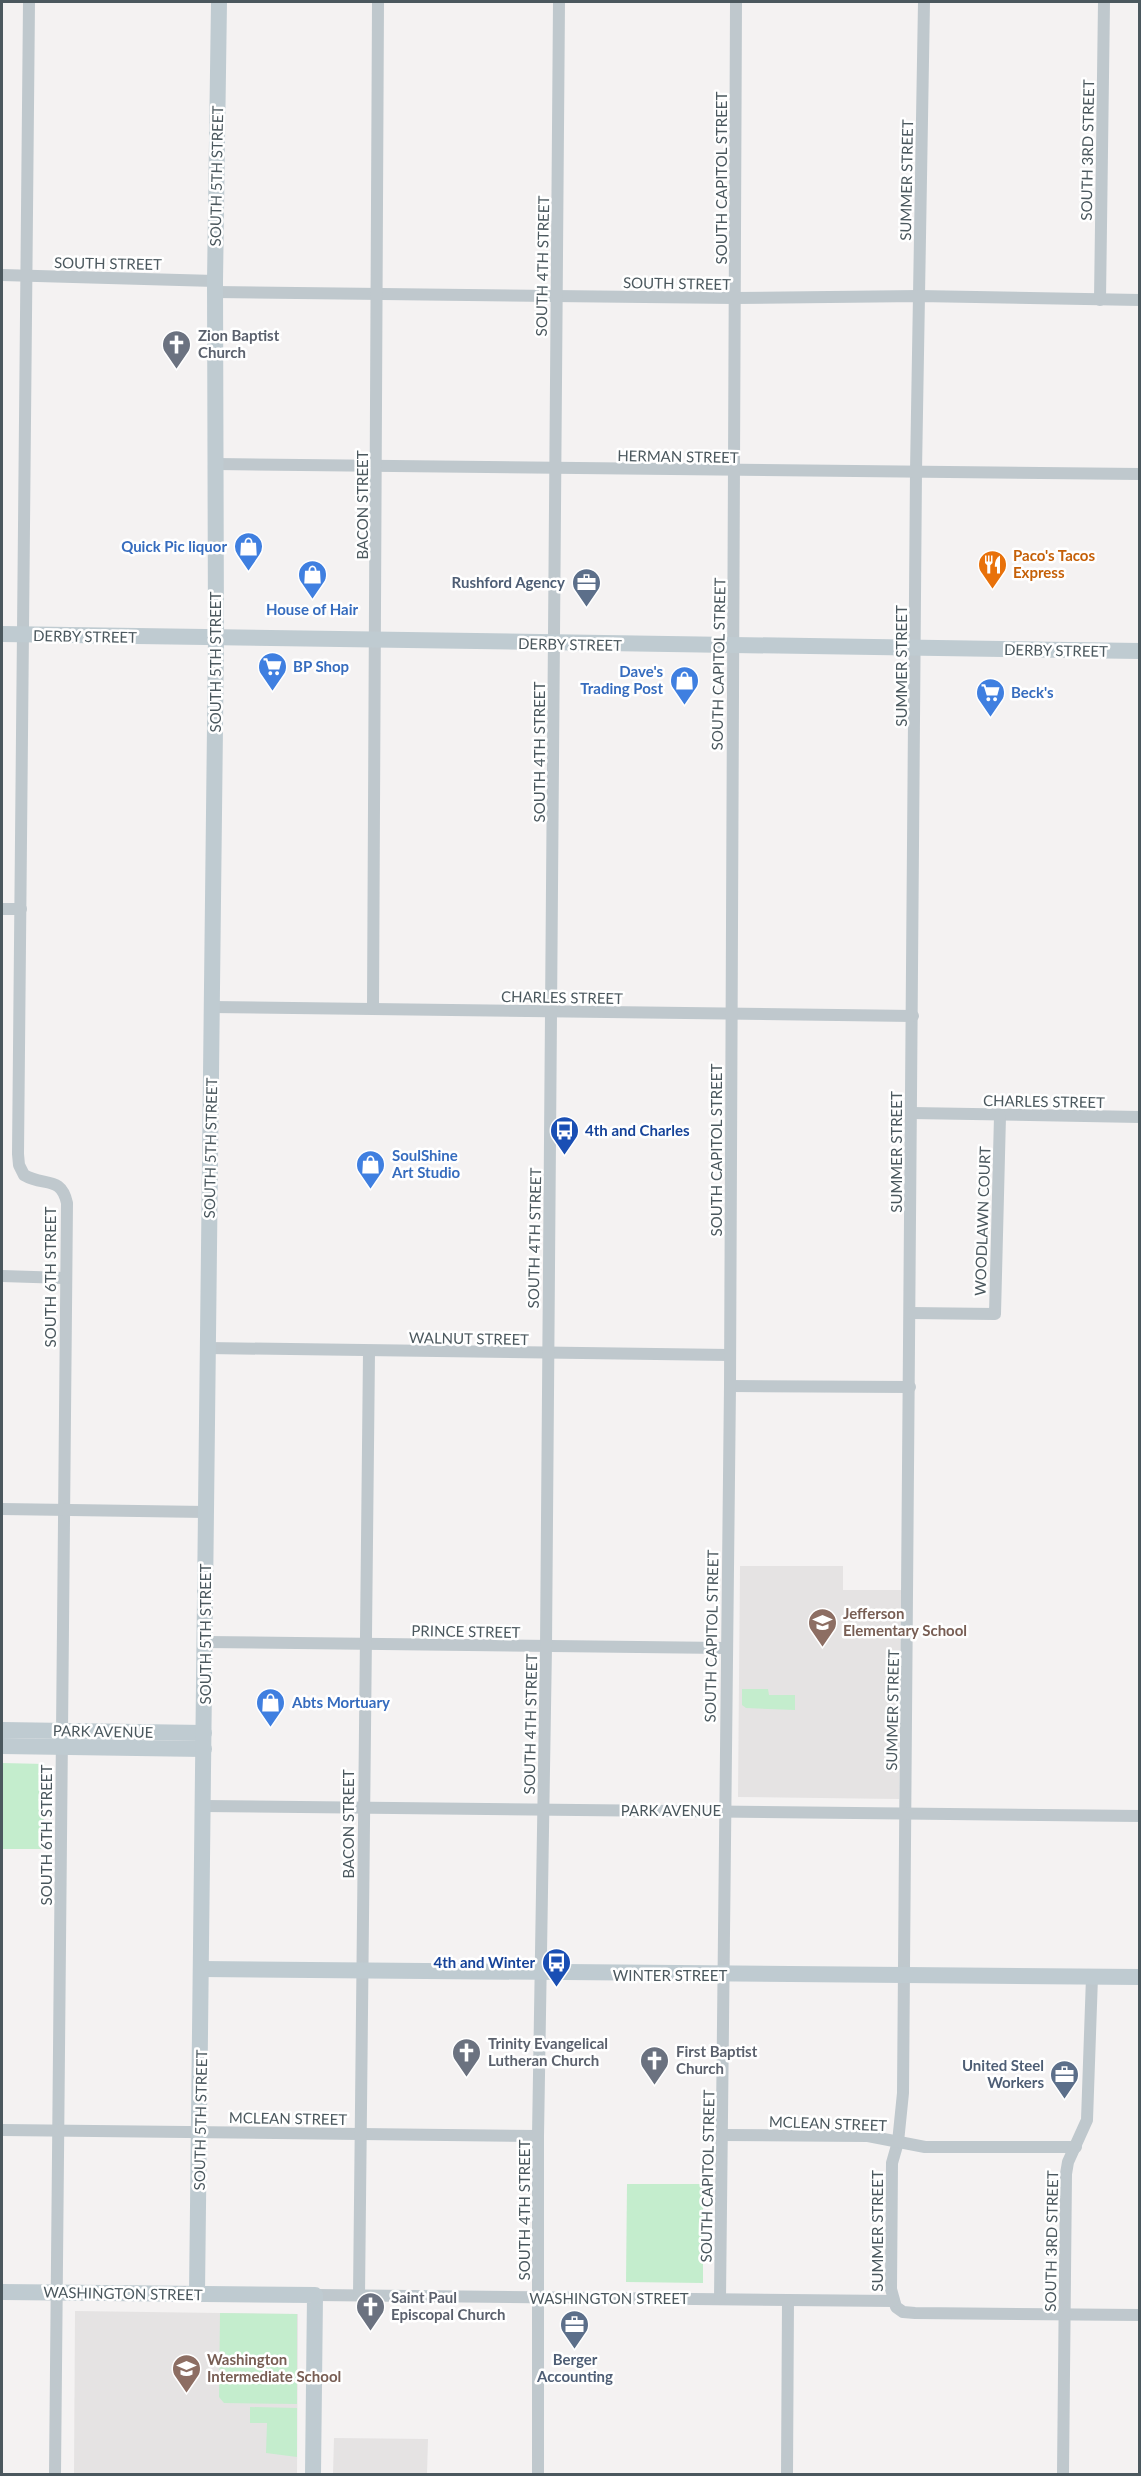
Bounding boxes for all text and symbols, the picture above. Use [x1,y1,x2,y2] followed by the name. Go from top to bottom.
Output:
[1077,79,1097,221] street label: SOUTH 3RD STREET
[712,91,730,264] street label: SOUTH CAPITOL STREET
[206,105,226,247] street label: SOUTH 5TH STREET
[896,119,916,241] street label: SUMMER STREET
[532,195,552,337] street label: SOUTH 4TH STREET
[54,253,162,273] street label: SOUTH STREET
[623,273,731,293] street label: SOUTH STREET
[198,326,280,361] place label: Zion Baptist Church
[161,328,193,370] church icon: Zion Baptist Church
[617,446,739,466] street label: HERMAN STREET
[353,450,371,560] street label: BACON STREET
[232,530,264,572] shop icon: Quick Pic liquor
[121,537,227,555] place label: Quick Pic liquor
[1013,546,1095,581] place label: Paco's Tacos Express
[976,548,1008,590] restaurant icon: Paco's Tacos Express
[296,558,328,600] shop icon: House of Hair
[570,566,602,608] office icon: Rushford Agency
[452,573,565,591] place label: Rushford Agency
[707,577,729,751] street label: SOUTH CAPITOL STREET
[206,591,224,732] street label: SOUTH 5TH STREET
[266,600,359,618] place label: House of Hair
[892,605,910,727] street label: SUMMER STREET
[33,626,137,646] street label: DERBY STREET
[518,634,622,654] street label: DERBY STREET
[1004,640,1108,660] street label: DERBY STREET
[256,650,288,692] supermarket icon: BP Shop
[293,657,349,675] place label: BP Shop
[580,662,663,697] place label: Dave's Trading Post
[668,664,700,706] shop icon: Dave's Trading Post
[974,676,1006,718] supermarket icon: Beck's
[530,681,548,822] street label: SOUTH 4TH STREET
[1011,683,1054,701] place label: Beck's
[501,987,623,1007] street label: CHARLES STREET
[707,1063,725,1236] street label: SOUTH CAPITOL STREET
[200,1077,220,1219] street label: SOUTH 5TH STREET
[887,1091,905,1213] street label: SUMMER STREET
[983,1091,1105,1111] street label: CHARLES STREET
[548,1114,580,1156] bus stop icon: 4th and Charles
[585,1121,690,1139] place label: 4th and Charles
[391,1146,460,1181] place label: SoulShine Art Studio
[970,1146,994,1296] street label: WOODLAWN COURT
[355,1148,387,1190] shop icon: SoulShine Art Studio
[524,1167,544,1309] street label: SOUTH 4TH STREET
[41,1206,59,1347] street label: SOUTH 6TH STREET
[409,1328,529,1348] street label: WALNUT STREET
[700,1549,722,1723] street label: SOUTH CAPITOL STREET
[196,1563,214,1704] street label: SOUTH 5TH STREET
[843,1604,967,1639] place label: Jefferson Elementary School
[806,1606,838,1648] school or university icon: Jefferson Elementary School
[411,1621,521,1641] street label: PRINCE STREET
[882,1649,902,1771] street label: SUMMER STREET
[520,1653,540,1795] street label: SOUTH 4TH STREET
[255,1686,287,1728] shop icon: Abts Mortuary
[291,1693,390,1711] place label: Abts Mortuary
[53,1721,153,1741] street label: PARK AVENUE
[37,1764,55,1905] street label: SOUTH 6TH STREET
[339,1769,357,1879] street label: BACON STREET
[621,1801,721,1819] street label: PARK AVENUE
[540,1946,572,1988] bus stop icon: 4th and Winter
[434,1953,535,1971] place label: 4th and Winter
[613,1966,727,1984] street label: WINTER STREET
[488,2034,608,2069] place label: Trinity Evangelical Lutheran Church
[451,2036,483,2078] church icon: Trinity Evangelical Lutheran Church
[676,2042,758,2077] place label: First Baptist Church
[639,2044,671,2086] church icon: First Baptist Church
[190,2049,210,2191] street label: SOUTH 5TH STREET
[962,2056,1044,2091] place label: United Steel Workers
[1049,2058,1081,2100] office icon: United Steel Workers
[696,2089,718,2263] street label: SOUTH CAPITOL STREET
[229,2108,347,2128] street label: MCLEAN STREET
[769,2112,888,2134] street label: MCLEAN STREET
[515,2139,533,2280] street label: SOUTH 4TH STREET
[868,2170,886,2292] street label: SUMMER STREET
[1041,2170,1061,2312] street label: SOUTH 3RD STREET
[43,2283,203,2303] street label: WASHINGTON STREET
[391,2288,506,2323] place label: Saint Paul Episcopal Church
[529,2289,689,2307] street label: WASHINGTON STREET
[354,2290,386,2332] church icon: Saint Paul Episcopal Church
[559,2308,591,2350] office icon: Berger Accounting
[207,2350,341,2385] place label: Washington Intermediate School
[536,2350,613,2385] place label: Berger Accounting
[170,2352,202,2394] school or university icon: Washington Intermediate School

